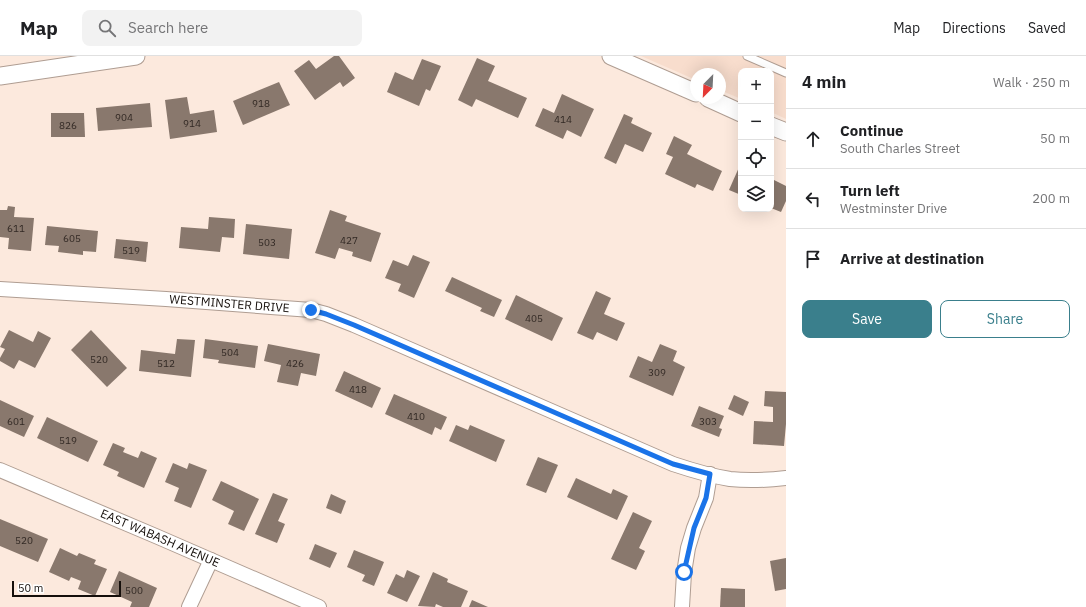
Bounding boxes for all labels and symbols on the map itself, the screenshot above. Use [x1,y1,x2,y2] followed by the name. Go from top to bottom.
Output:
[690,68,726,104] north arrow
[252,97,270,110] house number: 918
[115,111,133,124] house number: 904
[554,113,572,126] house number: 414
[183,117,201,130] house number: 914
[59,119,77,132] house number: 826
[7,222,25,235] house number: 611
[63,232,81,245] house number: 605
[340,234,358,247] house number: 427
[258,236,276,249] house number: 503
[122,244,140,257] house number: 519
[169,291,290,315] street label: WESTMINSTER DRIVE
[302,301,320,319] route end
[525,312,543,325] house number: 405
[221,346,239,359] house number: 504
[90,353,108,366] house number: 520
[157,357,175,370] house number: 512
[286,357,304,370] house number: 426
[648,366,666,379] house number: 309
[349,383,367,396] house number: 418
[407,410,425,423] house number: 410
[7,415,25,428] house number: 601
[699,415,717,428] house number: 303
[59,434,77,447] house number: 519
[98,505,222,570] street label: EAST WABASH AVENUE
[15,534,33,547] house number: 520
[675,563,693,581] route start
[12,579,121,598] scale bar
[125,584,143,597] house number: 500

